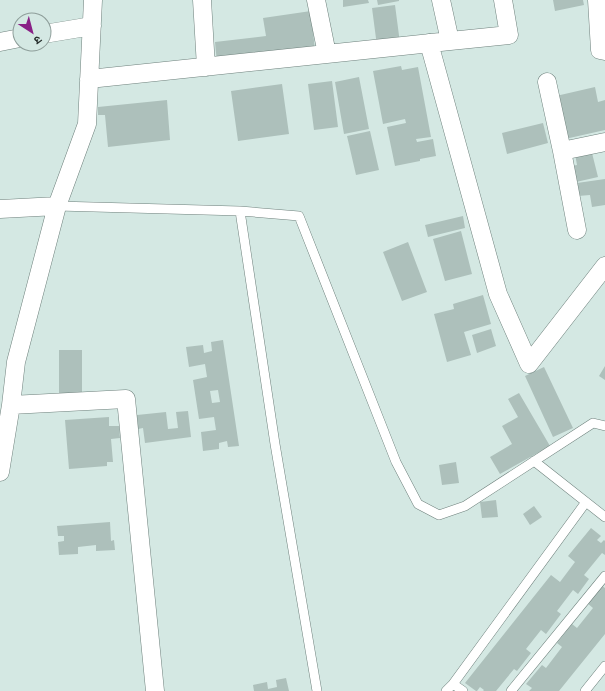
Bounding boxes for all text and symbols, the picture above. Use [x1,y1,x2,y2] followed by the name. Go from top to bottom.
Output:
[12,12,52,52] north arrow
[31,33,45,48] text: उ

